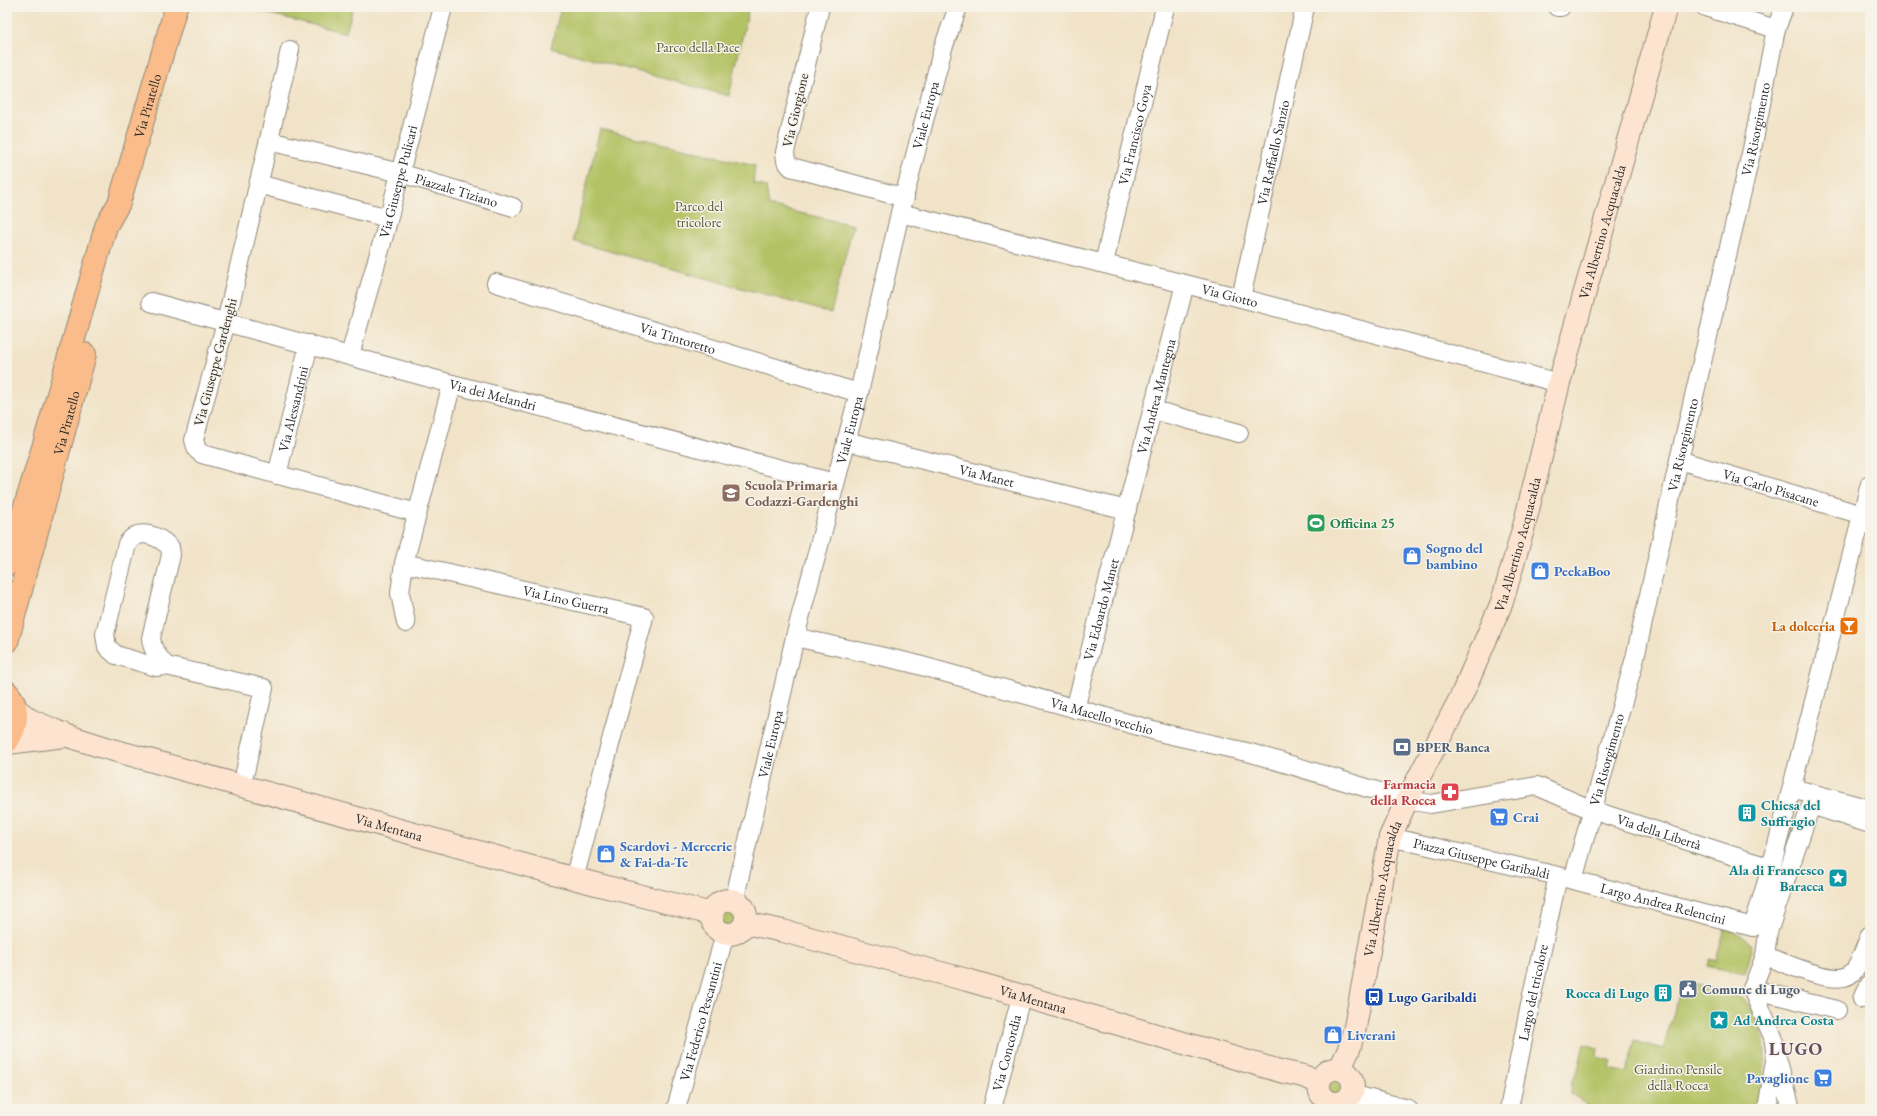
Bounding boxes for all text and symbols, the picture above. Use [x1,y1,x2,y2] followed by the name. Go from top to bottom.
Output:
[656,38,740,56] park label: Parco della Pace
[129,71,165,140] street label: Via Piratello
[778,71,812,149] street label: Via Giorgione
[908,79,943,151] street label: Viale Europa
[1737,81,1774,178] street label: Via Risorgimento
[1114,82,1155,187] street label: Via Francisco Goya
[1253,98,1293,207] street label: Via Raffaello Sanzio
[375,123,421,240] street label: Via Giuseppe Pulicari
[1574,162,1630,301] street label: Via Albertino Acquacalda
[413,169,500,211] street label: Piazzale Tiziano
[675,197,724,231] park label: Parco del tricolore
[1200,280,1260,311] street label: Via Giotto
[189,295,241,428] street label: Via Giuseppe Gardenghi
[638,318,718,358] street label: Via Tintoretto
[1132,337,1180,456] street label: Via Andrea Mantegna
[274,364,312,454] street label: Via Alessandrini
[447,375,539,415] street label: Via dei Melandri
[49,389,84,457] street label: Via Piratello
[832,394,867,466] street label: Viale Europa
[1663,396,1702,493] street label: Via Risorgimento
[957,460,1017,491] street label: Via Manet
[1721,465,1822,511] street label: Via Carlo Pisacane
[1490,475,1545,615] street label: Via Albertino Acquacalda
[745,476,858,510] place label: Scuola Primaria Codazzi-Gardenghi
[720,482,742,504] school or university icon: Scuola Primaria Codazzi-Gardenghi
[1305,512,1327,534] sports icon: Officina 25
[1330,514,1395,532] place label: Officina 25
[1426,539,1483,573] place label: Sogno del bambino
[1401,545,1423,567] shop icon: Sogno del bambino
[1079,556,1123,662] street label: Via Edoardo Manet
[1529,560,1551,582] shop icon: PeekaBoo
[1554,562,1610,580] place label: PeekaBoo
[521,581,611,618] street label: Via Lino Guerra
[1838,615,1860,637] bar icon: La dolceria
[1772,617,1836,635] place label: La dolceria
[1048,693,1156,739] street label: Via Macello vecchio
[754,708,787,780] street label: Viale Europa
[1585,711,1628,808] street label: Via Risorgimento
[1391,736,1413,758] bank icon: BPER Banca
[1416,738,1491,756] place label: BPER Banca
[1370,775,1437,809] place label: Farmacia della Rocca
[1439,781,1461,803] pharmacy icon: Farmacia della Rocca
[1761,796,1821,830] place label: Chiesa del Suffragio
[1736,802,1758,824] building icon: Chiesa del Suffragio
[1488,806,1510,828] supermarket icon: Crai
[1513,808,1539,826] place label: Crai
[353,809,425,845] street label: Via Mentana
[1615,810,1704,854] street label: Via della Libertà
[1359,817,1406,958] street label: Via Albertino Acquacalda
[1411,834,1552,883] street label: Piazza Giuseppe Garibaldi
[620,837,732,871] place label: Scardovi - Mercerie & Fai-da-Te
[595,843,617,865] shop icon: Scardovi - Mercerie & Fai-da-Te
[1728,861,1825,895] place label: Ala di Francesco Baracca
[1827,867,1849,889] place icon: Ala di Francesco Baracca
[1598,878,1728,929] street label: Largo Andrea Relencini
[1514,942,1552,1042] street label: Largo del tricolore
[675,959,726,1083] street label: Via Federico Pescantini
[1677,978,1699,1000] public building icon: Comune di Lugo
[1702,980,1800,998] place label: Comune di Lugo
[997,981,1069,1018] street label: Via Mentana
[1652,982,1674,1004] building icon: Rocca di Lugo
[1566,984,1649,1002] place label: Rocca di Lugo
[1363,986,1385,1008] bus stop icon: Lugo Garibaldi
[1388,988,1477,1006] place label: Lugo Garibaldi
[1708,1009,1730,1031] place icon: Ad Andrea Costa
[1732,1011,1835,1029] place label: Ad Andrea Costa
[988,1012,1025,1093] street label: Via Concordia
[1322,1024,1344,1046] shop icon: Liverani
[1347,1026,1396,1044] place label: Liverani
[1769,1037,1823,1060] district label: LUGO
[1634,1060,1723,1094] park label: Giardino Pensile della Rocca
[1812,1067,1834,1089] supermarket icon: Pavaglione
[1747,1069,1809,1087] place label: Pavaglione

